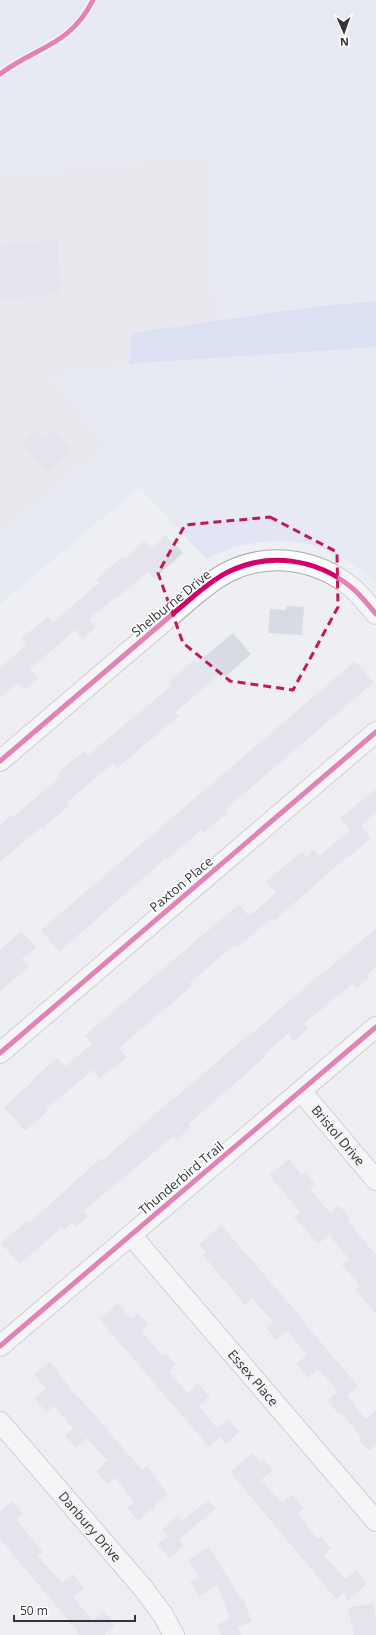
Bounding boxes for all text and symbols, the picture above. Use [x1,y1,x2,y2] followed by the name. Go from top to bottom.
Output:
[324,12,364,52] north arrow
[340,35,349,50] text: N
[127,565,215,641] street label: Shelburne Drive
[146,852,216,916] street label: Paxton Place
[308,1101,369,1170] street label: Bristol Drive
[135,1137,227,1219] street label: Thunderbird Trail
[224,1346,283,1410] street label: Essex Place
[55,1487,126,1566] street label: Danbury Drive
[14,1597,135,1623] scale bar
[20,1602,48,1619] text: 50 m

